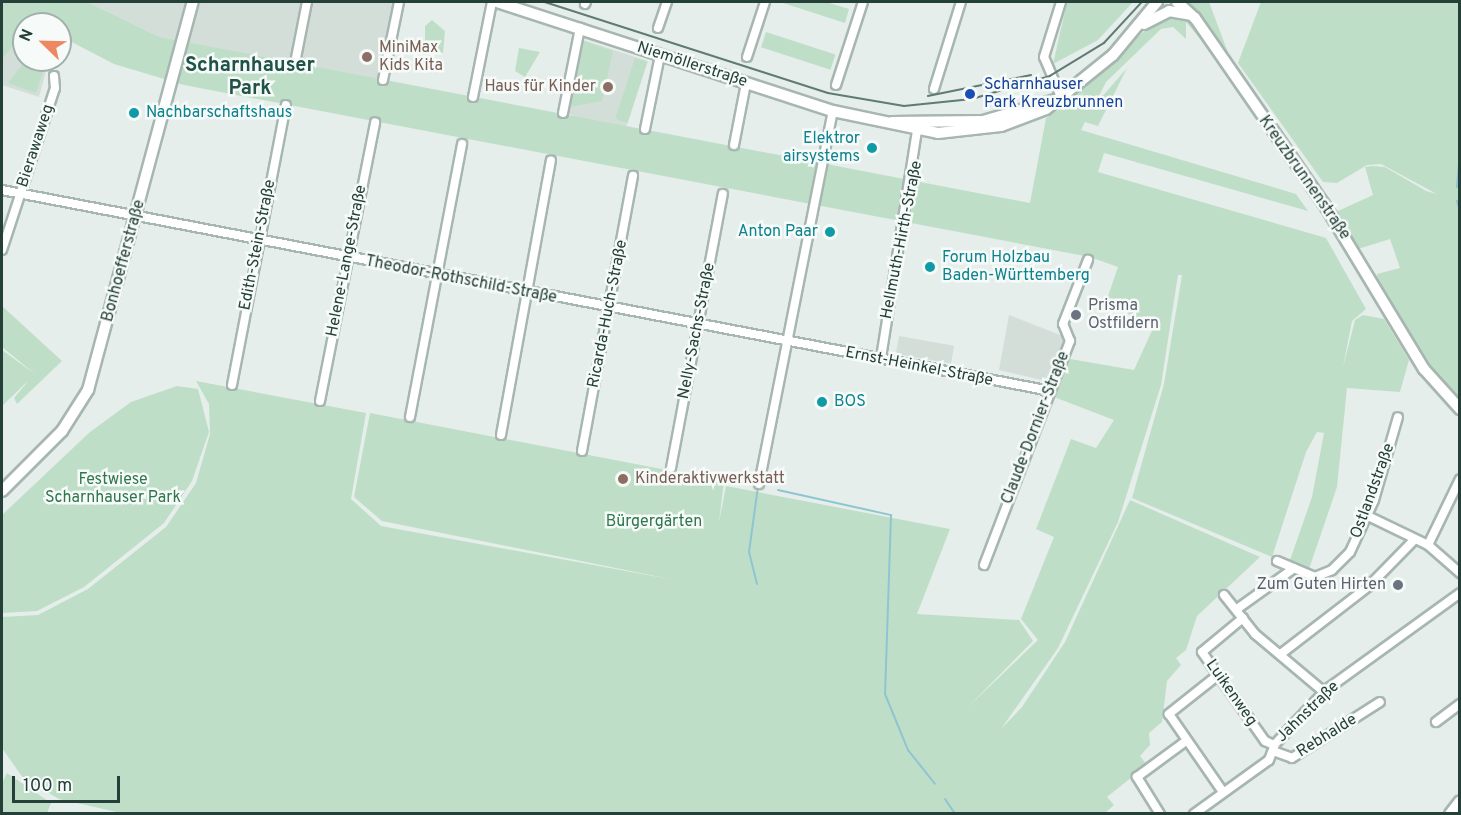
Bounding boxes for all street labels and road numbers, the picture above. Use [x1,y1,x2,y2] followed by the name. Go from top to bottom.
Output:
[634,38,750,92] street label: Niemöllerstraße
[14,102,58,190] street label: Bierawaweg
[1254,112,1354,244] street label: Kreuzbrunnenstraße
[877,159,927,321] street label: Hellmuth-Hirth-Straße
[236,178,280,312] street label: Edith-Stein-Straße
[323,183,371,339] street label: Helene-Lange-Straße
[98,198,150,324] street label: Bonhoefferstraße
[584,238,632,390] street label: Ricarda-Huch-Straße
[364,252,558,308] street label: Theodor-Rothschild-Straße
[674,261,720,401] street label: Nelly-Sachs-Straße
[844,343,994,391] street label: Ernst-Heinkel-Straße
[998,349,1074,507] street label: Claude-Dornier-Straße
[1347,441,1399,541] street label: Ostlandstraße
[1201,656,1261,730] street label: Luikenweg
[1273,677,1343,747] street label: Jahnstraße
[1293,710,1361,762] street label: Rebhalde

